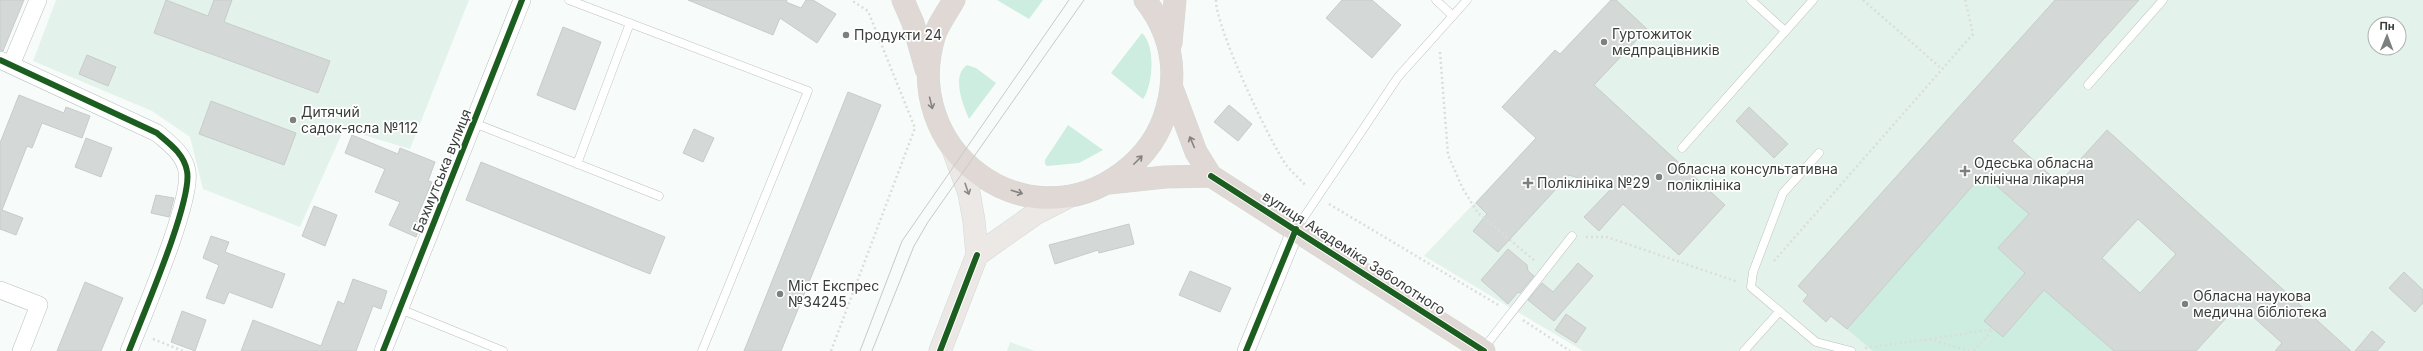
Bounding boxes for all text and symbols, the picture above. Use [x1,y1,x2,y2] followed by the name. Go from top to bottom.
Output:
[2367,16,2407,56] north arrow
[2380,19,2395,33] text: Пн
[1612,25,1720,58] place label: Гуртожиток медпрацівників
[854,26,942,43] place label: Продукти 24
[841,30,851,40] marker: Продукти 24
[1599,37,1609,47] marker: Гуртожиток медпрацівників
[928,96,936,109] one-way arrow
[301,103,418,136] place label: Дитячий садок-ясла №112
[409,106,474,235] street label: Бахмутська вулиця
[288,115,298,125] marker: Дитячий садок-ясла №112
[1188,136,1195,148] one-way arrow
[1974,154,2094,187] place label: Одеська обласна клінічна лікарня
[1133,155,1143,165] one-way arrow
[1667,160,1838,193] place label: Обласна консультативна поліклініка
[1959,165,1971,177] marker: Одеська обласна клінічна лікарня
[1654,172,1664,182] marker: Обласна консультативна поліклініка
[1537,174,1650,191] place label: Поліклініка №29
[1522,177,1534,189] marker: Поліклініка №29
[964,182,971,195] one-way arrow
[1260,187,1449,318] street label: вулиця Академіка Заболотного
[1010,189,1023,196] one-way arrow
[788,277,879,310] place label: Міст Експрес №34245
[2193,287,2327,320] place label: Обласна наукова медична бібліотека
[775,289,785,299] marker: Міст Експрес №34245
[2180,299,2190,309] marker: Обласна наукова медична бібліотека

